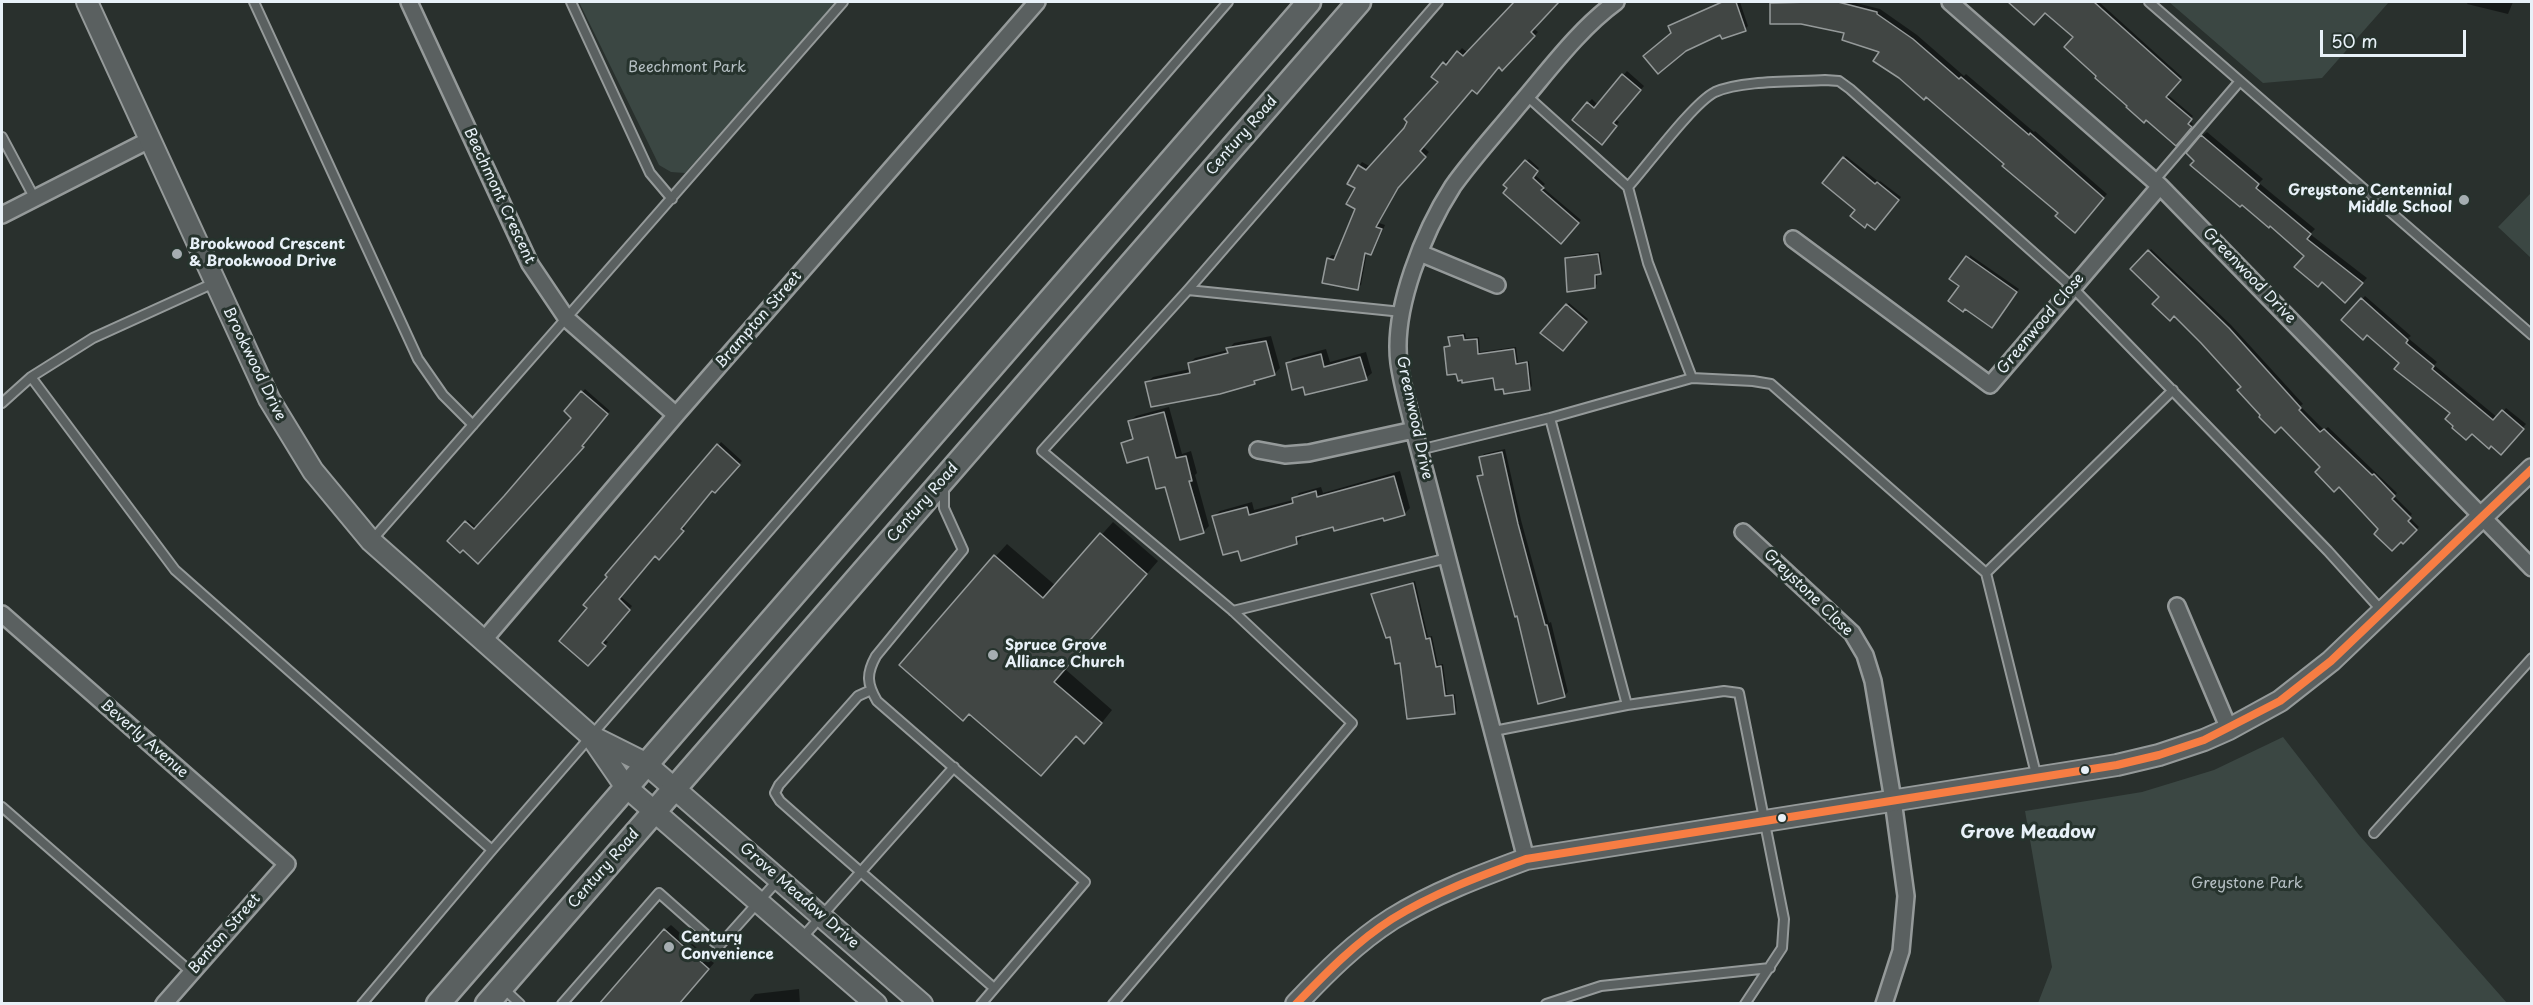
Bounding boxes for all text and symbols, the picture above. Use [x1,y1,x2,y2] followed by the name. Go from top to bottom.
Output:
[2323,18,2468,56] scale bar
[2331,27,2378,54] text: 50 m
[628,59,746,77] park label: Beechmont Park
[1203,92,1281,180] street label: Century Road
[460,125,538,267] street label: Beechmont Crescent
[2288,182,2452,217] place label: Greystone Centennial Middle School
[2457,193,2471,207] marker: Greystone Centennial Middle School
[2199,224,2299,328] street label: Greenwood Drive
[189,236,345,271] place label: Brookwood Crescent & Brookwood Drive
[170,247,184,261] marker: Brookwood Crescent & Brookwood Drive
[712,268,806,372] street label: Brampton Street
[1994,270,2088,378] street label: Greenwood Close
[219,304,289,424] street label: Brookwood Drive
[1392,355,1436,481] street label: Greenwood Drive
[884,459,962,547] street label: Century Road
[1760,546,1856,640] street label: Greystone Close
[1005,637,1125,672] place label: Spruce Grove Alliance Church
[986,648,1000,662] marker: Spruce Grove Alliance Church
[97,696,191,782] street label: Beverly Avenue
[2079,764,2091,776] unlabelled marker
[1776,812,1788,824] unlabelled marker
[1960,822,2096,844] district label: Grove Meadow
[565,825,643,913] street label: Century Road
[736,839,862,953] street label: Grove Meadow Drive
[2191,875,2303,893] park label: Greystone Park
[185,890,265,978] street label: Benton Street
[681,929,774,964] place label: Century Convenience
[662,940,676,954] marker: Century Convenience

